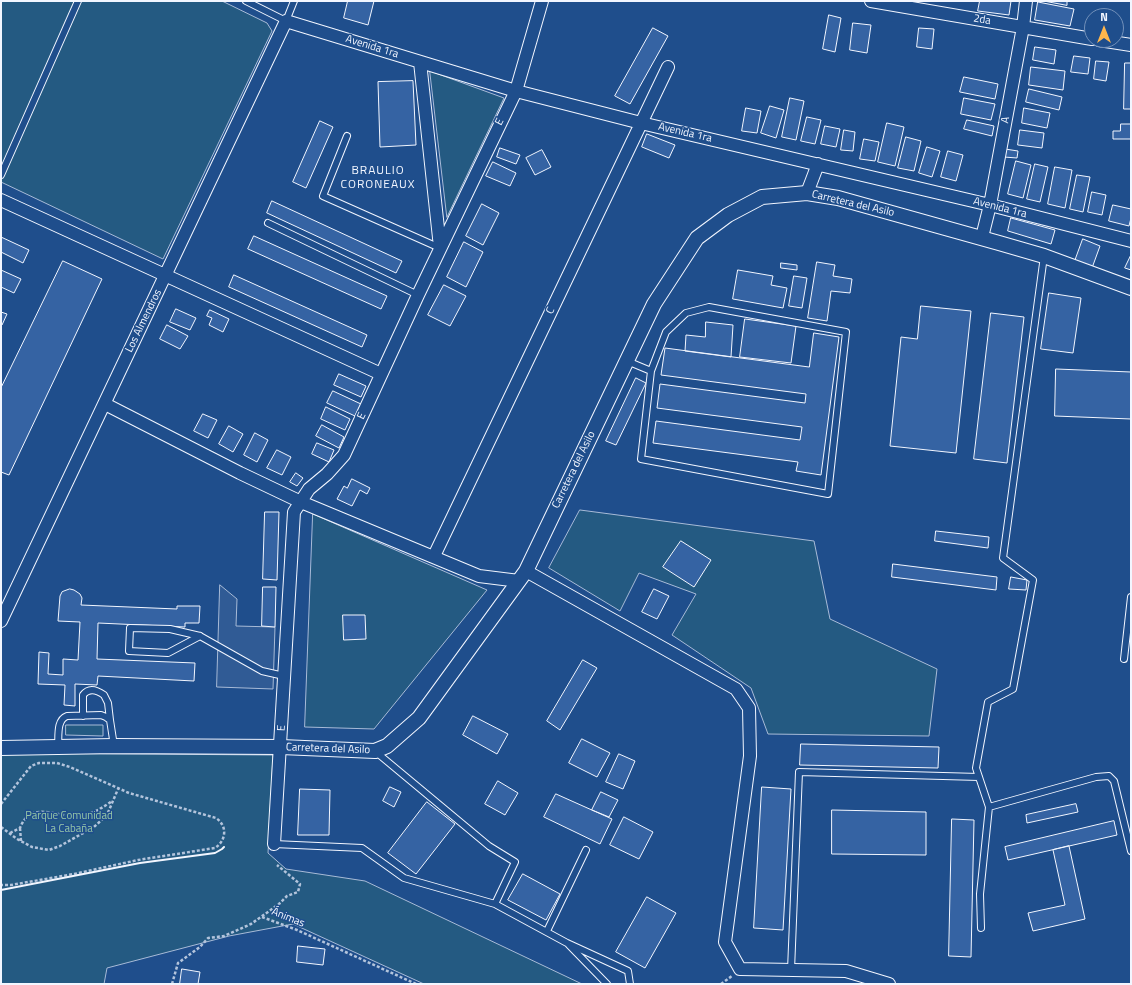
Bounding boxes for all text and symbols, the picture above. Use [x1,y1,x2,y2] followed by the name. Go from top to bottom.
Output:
[1084,8,1124,48] north arrow
[1100,9,1108,25] text: N
[972,12,992,28] street label: 2da
[344,33,400,61] street label: Avenida 1ra
[493,116,507,128] street label: E
[999,116,1013,124] street label: A
[657,120,713,146] street label: Avenida 1ra
[341,164,415,192] district label: BRAULIO CORONEAUX
[810,188,896,220] street label: Carretera del Asilo
[972,195,1028,221] street label: Avenida 1ra
[123,287,165,355] street label: Los Almendros
[544,305,558,317] street label: C
[355,410,369,422] street label: E
[550,429,598,511] street label: Carretera del Asilo
[275,725,289,731] street label: E
[286,741,370,757] street label: Carretera del Asilo
[25,809,113,835] park label: Parque Comunidad La Cabaña
[269,905,307,931] street label: Ánimas

